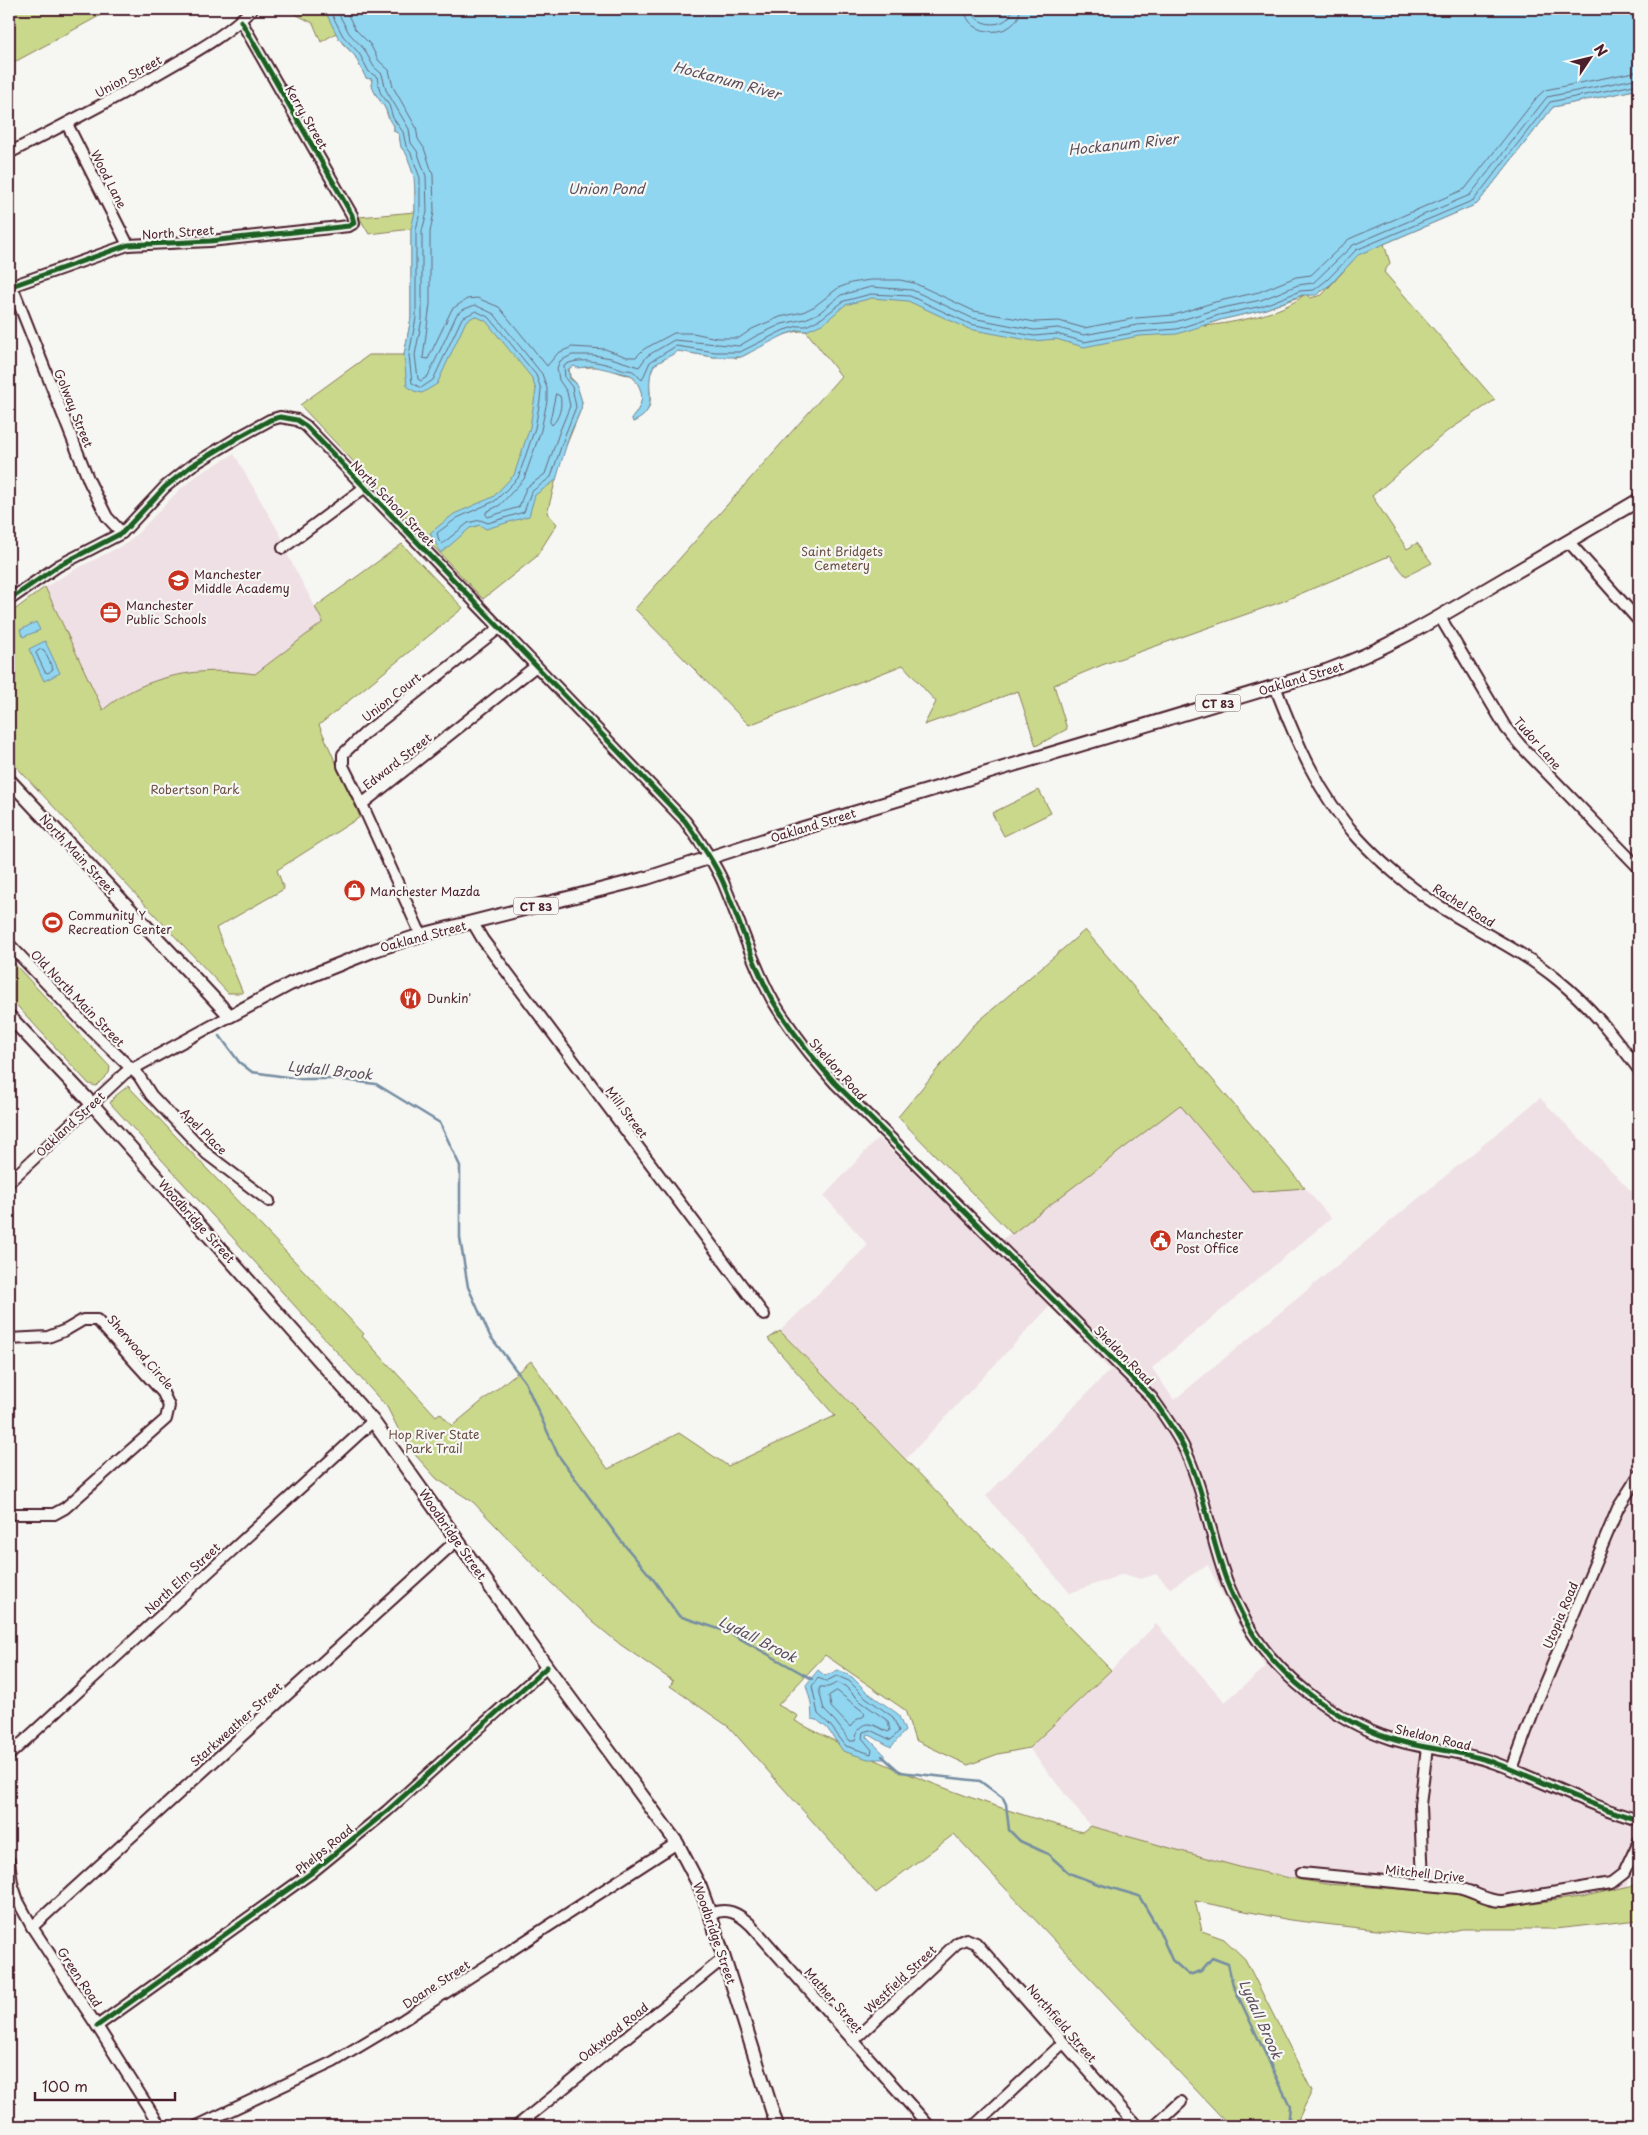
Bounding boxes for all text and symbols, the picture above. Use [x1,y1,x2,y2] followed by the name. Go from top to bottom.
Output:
[1566,32,1616,82] north arrow
[1589,40,1613,61] text: N
[91,50,165,102] street label: Union Street
[671,56,785,105] water label: Hockanum River
[281,82,333,152] street label: Kerry Street
[1067,128,1181,160] water label: Hockanum River
[87,147,132,212] street label: Wood Lane
[568,178,647,199] water label: Union Pond
[141,220,215,244] street label: North Street
[50,366,98,450] street label: Golway Street
[347,456,439,550] street label: North School Street
[801,542,883,574] park label: Saint Bridgets Cemetery
[194,565,290,597] place label: Manchester Middle Academy
[166,569,190,593] school or university icon: Manchester Middle Academy
[126,596,207,628] place label: Manchester Public Schools
[98,600,122,624] office icon: Manchester Public Schools
[1256,656,1346,700] street label: Oakland Street
[358,668,424,726] street label: Union Court
[1196,694,1240,711] road number: CT 83
[1510,713,1566,774] street label: Tudor Lane
[359,728,435,793] street label: Edward Street
[150,780,240,798] park label: Robertson Park
[768,803,858,847] street label: Oakland Street
[36,810,120,898] street label: North Main Street
[342,879,366,903] shop icon: Manchester Mazda
[1430,879,1498,931] street label: Rachel Road
[370,882,481,900] place label: Manchester Mazda
[514,898,558,914] road number: CT 83
[68,906,172,938] place label: Community Y Recreation Center
[40,910,64,934] sports icon: Community Y Recreation Center
[378,916,468,956] street label: Oakland Street
[27,946,129,1051] street label: Old North Main Street
[399,986,423,1010] restaurant icon: Dunkin'
[427,989,471,1007] place label: Dunkin'
[805,1034,871,1104] street label: Sheldon Road
[287,1055,374,1085] water label: Lydall Brook
[602,1082,653,1142] street label: Mill Street
[32,1087,109,1161] street label: Oakland Street
[177,1104,231,1158] street label: Apel Place
[155,1175,240,1267] street label: Woodbridge Street
[1176,1225,1244,1257] place label: Manchester Post Office
[1148,1229,1172,1253] public building icon: Manchester Post Office
[103,1311,179,1394] street label: Sherwood Circle
[1090,1321,1158,1389] street label: Sheldon Road
[389,1425,480,1457] park label: Hop River State Park Trail
[415,1485,491,1583] street label: Woodbridge Street
[140,1538,224,1618] street label: North Elm Street
[1538,1579,1582,1651] street label: Utopia Road
[715,1610,801,1668] water label: Lydall Brook
[186,1677,286,1770] street label: Starkweather Street
[1393,1719,1473,1755] street label: Sheldon Road
[291,1820,357,1878] street label: Phelps Road
[1384,1860,1466,1886] street label: Mitchell Drive
[689,1879,741,1987] street label: Woodbridge Street
[860,1941,940,2017] street label: Westfield Street
[53,1944,107,2010] street label: Green Road
[399,1955,473,2013] street label: Doane Street
[801,1963,868,2037] street label: Mather Street
[1234,1976,1288,2063] water label: Lydall Brook
[1023,1980,1101,2066] street label: Northfield Street
[574,1998,652,2066] street label: Oakwood Road
[35,2070,175,2102] scale bar
[42,2074,88,2097] text: 100 m

